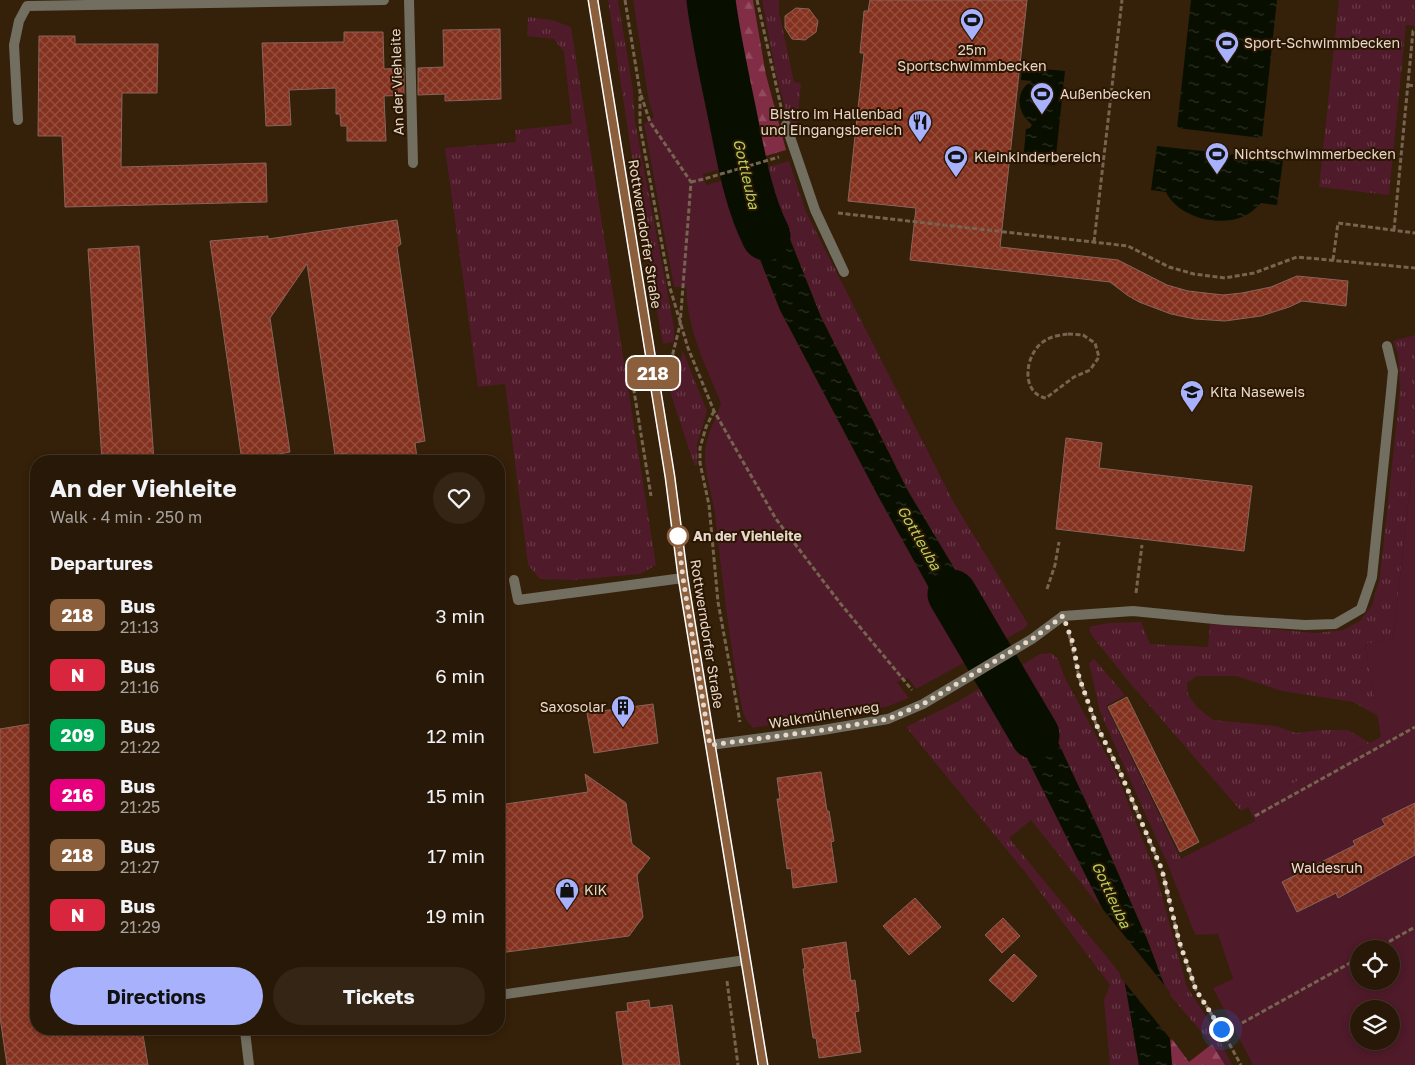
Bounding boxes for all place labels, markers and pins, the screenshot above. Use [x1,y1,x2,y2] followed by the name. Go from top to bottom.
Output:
[959,7,985,41] sports icon: 25m Sportschwimmbecken
[1214,30,1240,64] sports icon: Sport-Schwimmbecken
[1244,34,1400,51] place label: Sport-Schwimmbecken
[897,41,1047,74] place label: 25m Sportschwimmbecken
[1029,81,1055,115] sports icon: Außenbecken
[1060,85,1151,102] place label: Außenbecken
[761,105,902,138] place label: Bistro im Hallenbad und Eingangsbereich
[907,109,933,143] restaurant icon: Bistro im Hallenbad und Eingangsbereich
[1204,141,1230,175] sports icon: Nichtschwimmerbecken
[943,144,969,178] sports icon: Kleinkinderbereich
[1234,145,1396,162] place label: Nichtschwimmerbecken
[974,148,1101,165] place label: Kleinkinderbereich
[1179,379,1205,413] school or university icon: Kita Naseweis
[1210,383,1305,400] place label: Kita Naseweis
[667,525,689,547] marker: An der Viehleite
[693,527,802,544] place label: An der Viehleite
[610,694,636,728] building icon: Saxosolar
[540,698,607,715] place label: Saxosolar
[554,877,580,911] shop icon: KiK
[584,881,607,898] place label: KiK

